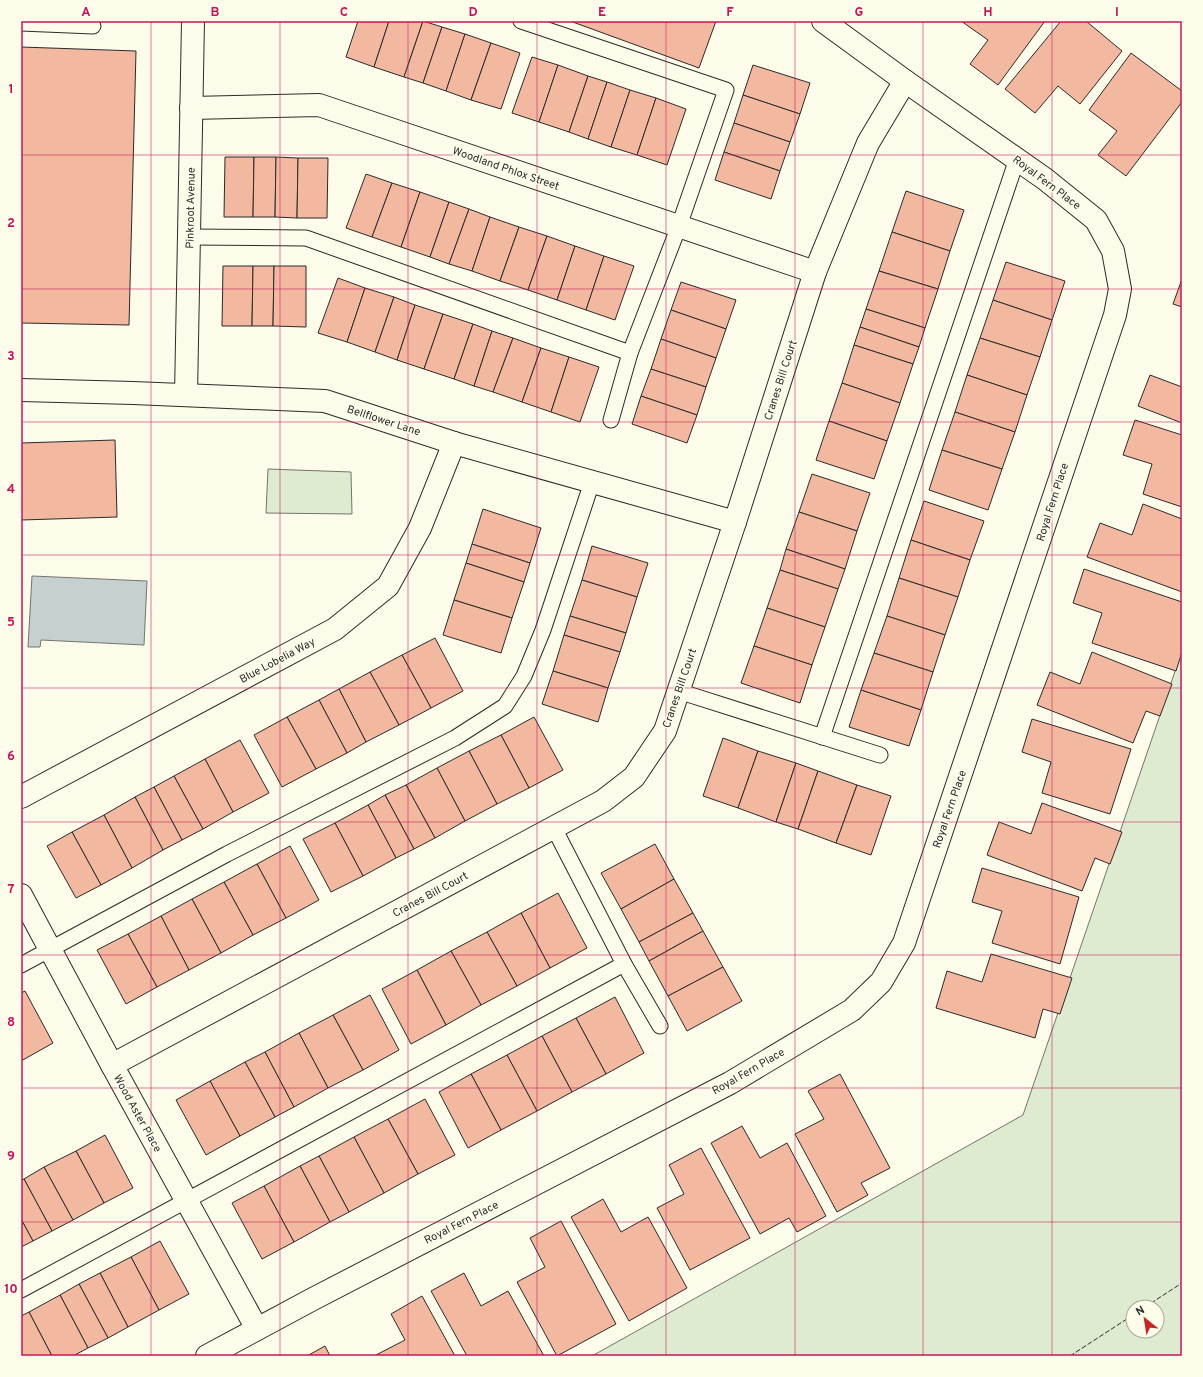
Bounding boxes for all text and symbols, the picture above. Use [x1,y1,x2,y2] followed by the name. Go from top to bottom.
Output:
[81,5,91,21] text: A
[211,5,220,21] text: B
[340,5,348,21] text: C
[468,5,478,21] text: D
[598,5,606,21] text: E
[726,5,734,21] text: F
[855,5,864,21] text: G
[983,5,993,21] text: H
[1115,5,1119,21] text: I
[8,82,14,98] text: 1
[450,144,561,194] street label: Woodland Phlox Street
[1010,153,1083,213] street label: Royal Fern Place
[183,167,199,249] street label: Pinkroot Avenue
[7,216,15,232] text: 2
[761,338,801,422] street label: Cranes Bill Court
[7,349,15,365] text: 3
[345,402,422,439] street label: Bellflower Lane
[1034,461,1072,543] street label: Royal Fern Place
[7,482,15,498] text: 4
[7,615,15,631] text: 5
[237,635,318,687] street label: Blue Lobelia Way
[660,647,700,730] street label: Cranes Bill Court
[7,749,15,765] text: 6
[930,768,970,850] street label: Royal Fern Place
[390,869,471,921] street label: Cranes Bill Court
[8,882,15,898] text: 7
[7,1015,15,1031] text: 8
[710,1045,787,1098] street label: Royal Fern Place
[110,1072,164,1155] street label: Wood Aster Place
[7,1149,15,1165] text: 9
[422,1198,501,1248] street label: Royal Fern Place
[4,1282,18,1298] text: 10
[1125,1299,1165,1339] north arrow
[1134,1303,1147,1319] text: N

